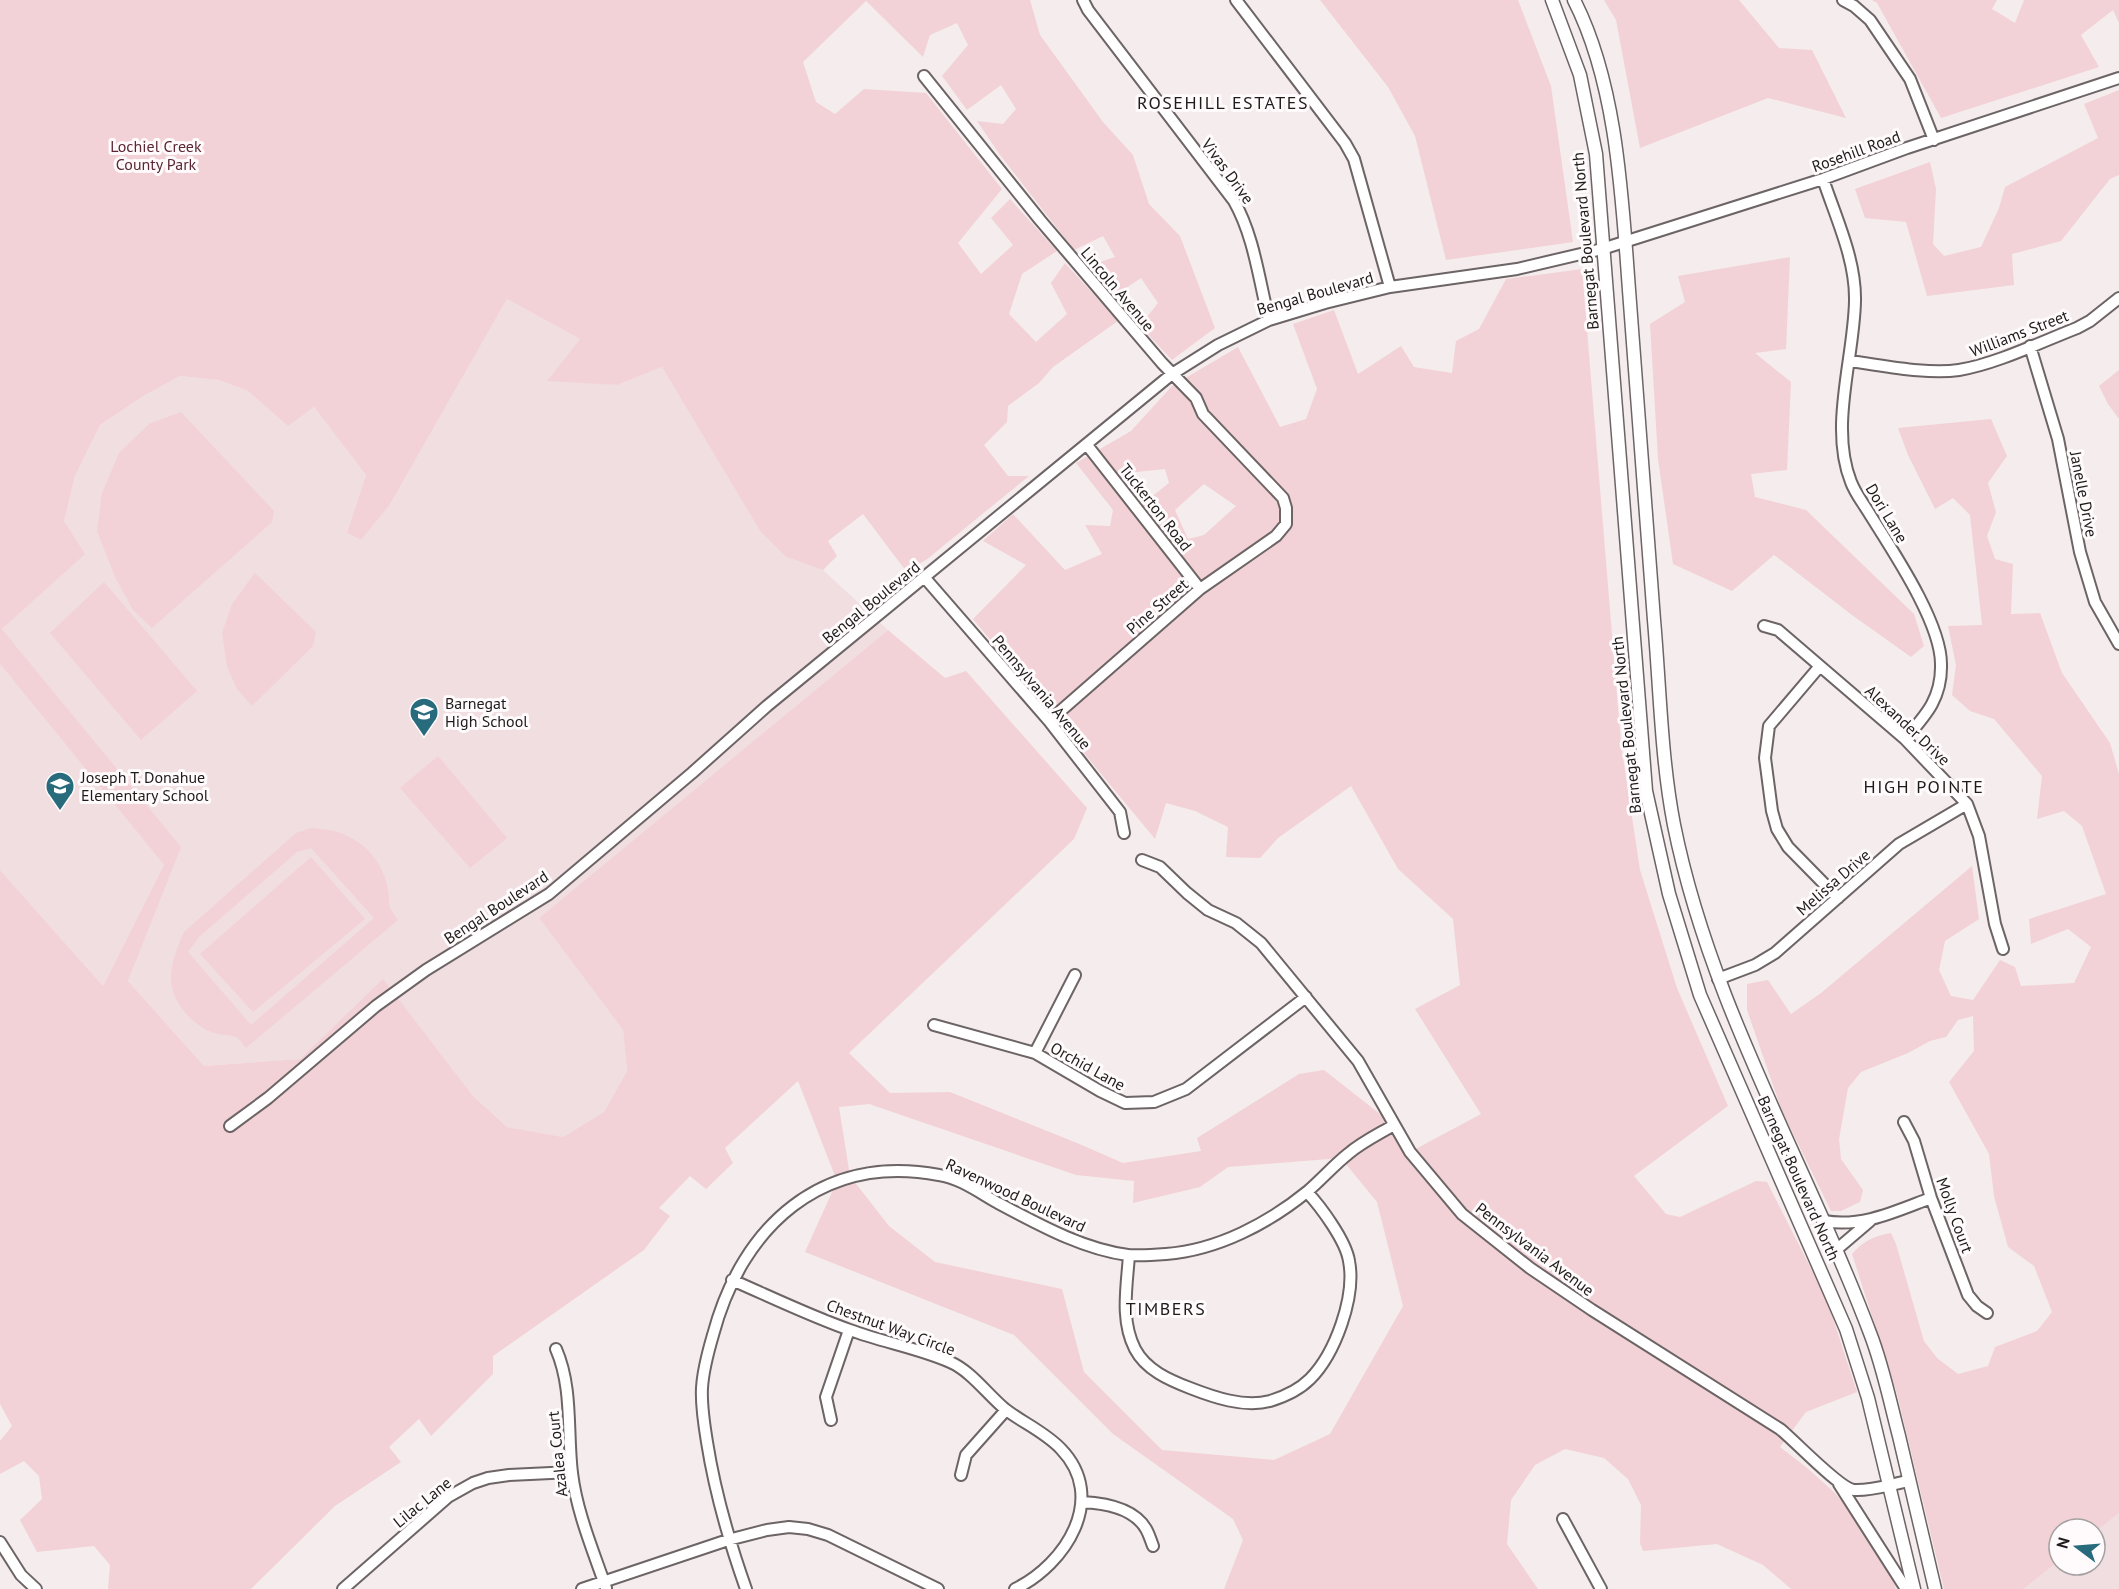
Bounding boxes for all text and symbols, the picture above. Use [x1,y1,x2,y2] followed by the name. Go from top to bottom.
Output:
[1137,91,1309,114] district label: ROSEHILL ESTATES
[1809,126,1903,176] street label: Rosehill Road
[1197,134,1258,208] street label: Vivas Drive
[110,136,202,174] park label: Lochiel Creek County Park
[1567,151,1603,331] street label: Barnegat Boulevard North
[1077,243,1159,335] street label: Lincoln Avenue
[1254,267,1376,319] street label: Bengal Boulevard
[1967,305,2072,361] street label: Williams Street
[2066,448,2102,539] street label: Janelle Drive
[1116,459,1196,555] street label: Tuckerton Road
[1861,480,1913,546] street label: Dori Lane
[818,556,924,648] street label: Bengal Boulevard
[1122,573,1192,638] street label: Pine Street
[988,631,1096,753] street label: Pennsylvania Avenue
[1607,635,1645,815] street label: Barnegat Boulevard North
[1861,681,1955,769] street label: Alexander Drive
[445,693,528,731] place label: Barnegat High School
[408,696,440,738] school or university icon: Barnegat High School
[80,767,209,805] place label: Joseph T. Donahue Elementary School
[44,770,76,812] school or university icon: Joseph T. Donahue Elementary School
[1864,775,1984,798] district label: HIGH POINTE
[1792,845,1874,919] street label: Melissa Drive
[440,866,552,948] street label: Bengal Boulevard
[1047,1037,1129,1095] street label: Orchid Lane
[1754,1093,1844,1263] street label: Barnegat Boulevard North
[943,1154,1089,1236] street label: Ravenwood Boulevard
[1932,1175,1978,1256] street label: Molly Court
[1472,1198,1598,1300] street label: Pennsylvania Avenue
[824,1294,958,1360] street label: Chestnut Way Circle
[1126,1297,1206,1320] district label: TIMBERS
[542,1410,571,1498] street label: Azalea Court
[389,1473,455,1531] street label: Lilac Lane
[2047,1517,2107,1577] north arrow
[2052,1535,2074,1551] text: N

